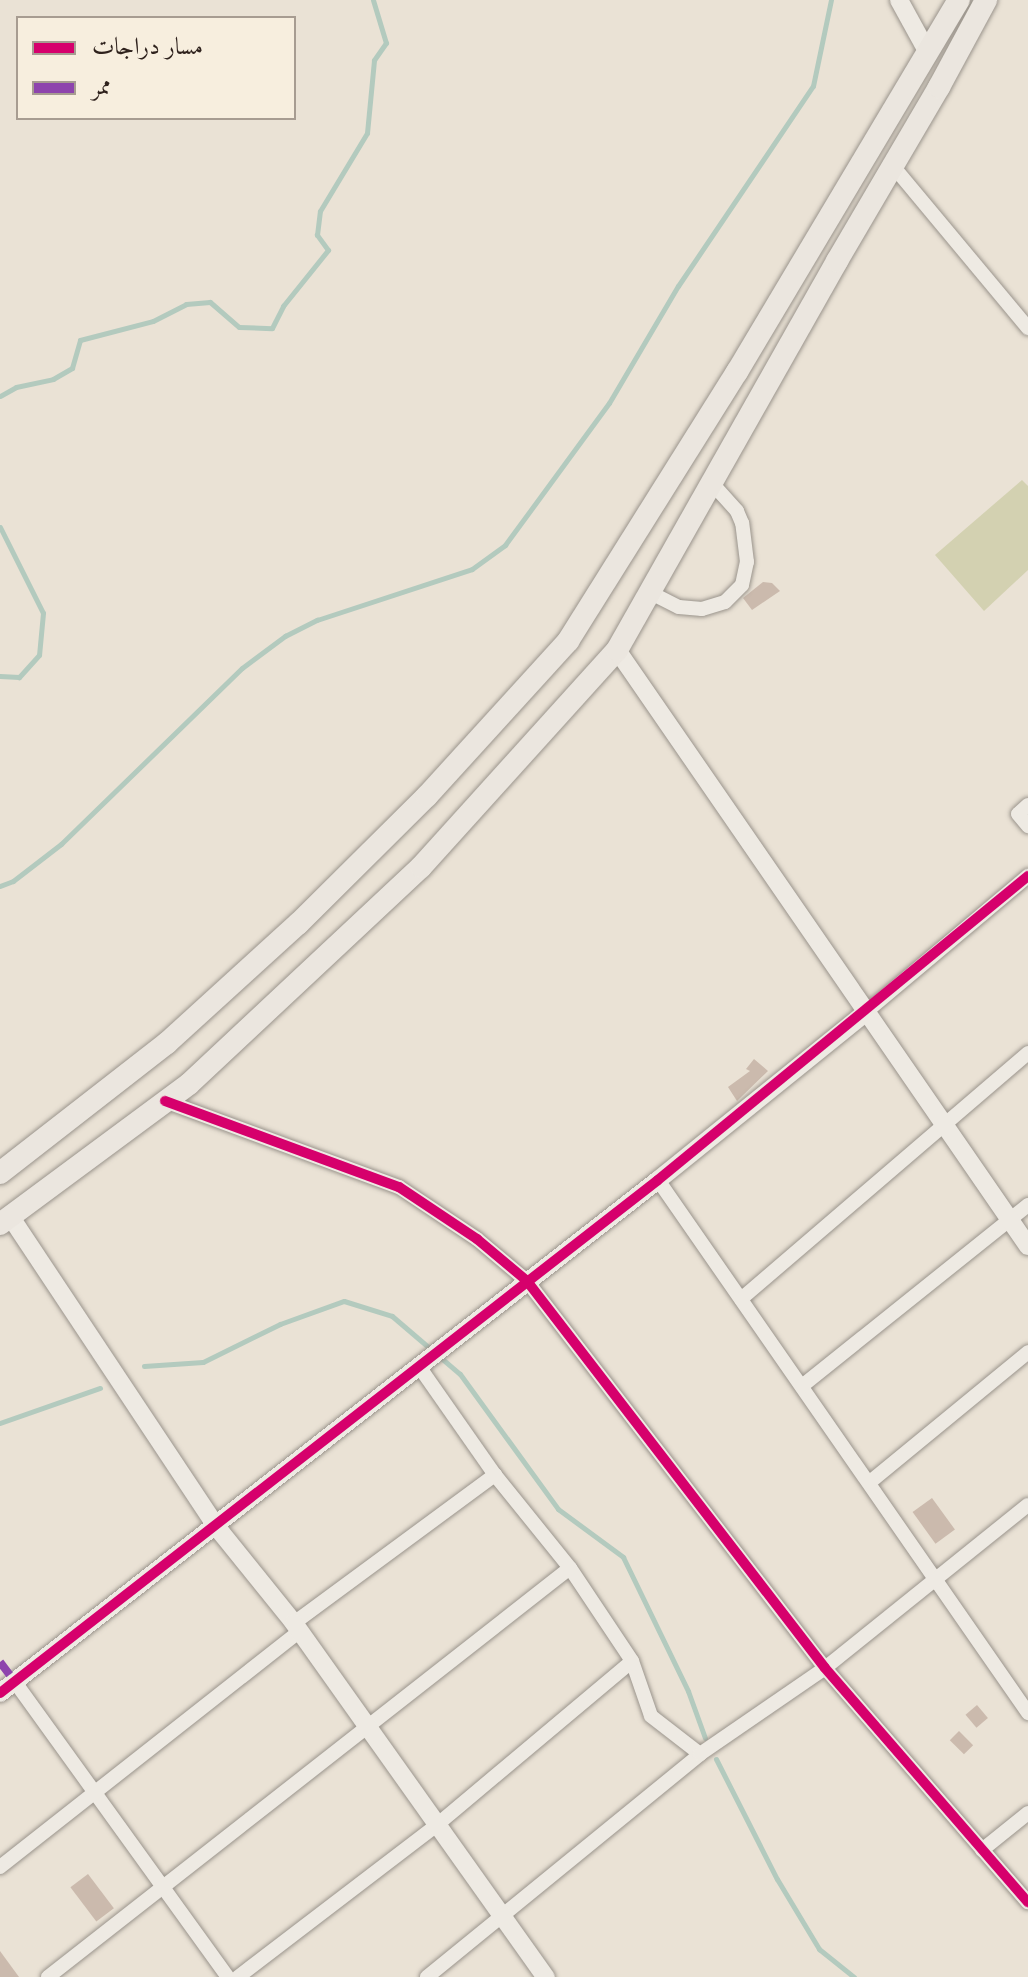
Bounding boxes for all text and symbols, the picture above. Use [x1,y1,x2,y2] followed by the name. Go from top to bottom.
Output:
[16,16,296,120] legend
[92,28,203,63] text: مسار دراجات
[92,68,111,103] text: ممر

